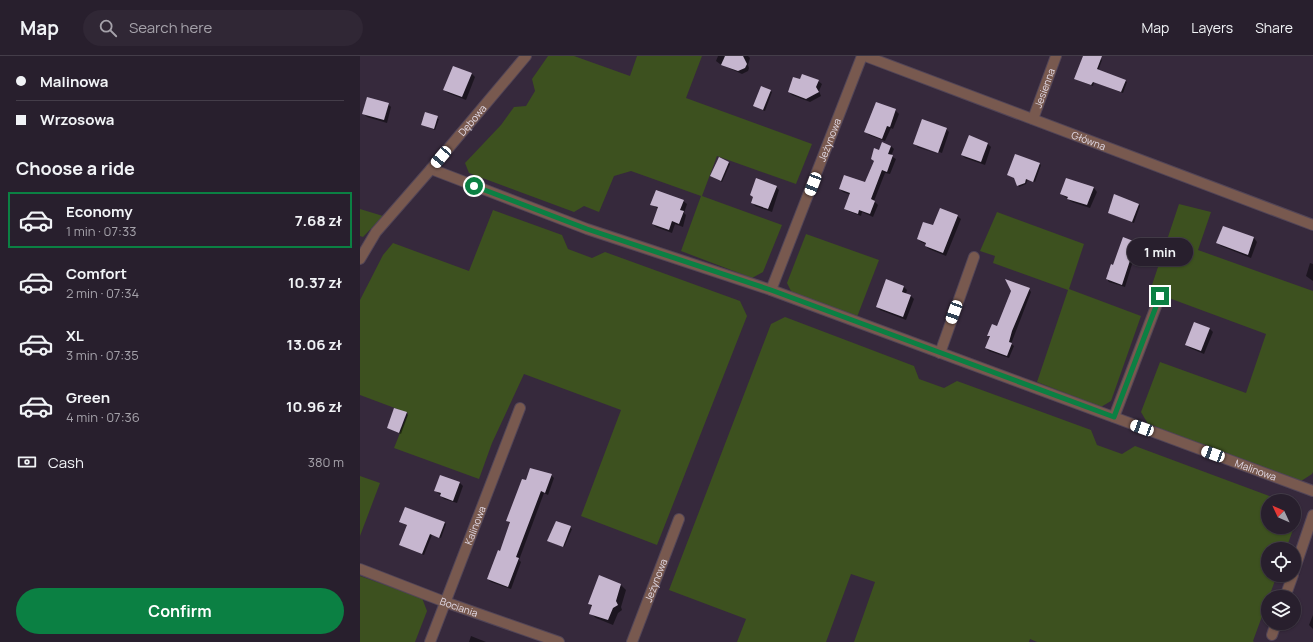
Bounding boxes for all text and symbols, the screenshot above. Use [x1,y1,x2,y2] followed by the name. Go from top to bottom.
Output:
[83,10,363,46] search box
[20,15,59,41] text: Map
[97,17,119,39] icon: search
[129,17,212,38] text: Search here
[1141,18,1169,37] text: Map
[1191,18,1233,37] text: Layers
[1255,18,1293,37] text: Share
[1031,66,1058,110] street label: Jesienna
[40,71,108,92] text: Malinowa
[455,101,489,139] street label: Dębowa
[40,109,114,130] text: Wrzosowa
[815,116,844,164] street label: Jeżynowa
[1070,128,1108,153] street label: Główna
[429,144,453,170] car
[16,156,135,180] text: Choose a ride
[803,171,823,197] car
[465,177,483,195] route start
[66,201,133,222] text: Economy
[18,202,54,238] icon: car
[295,210,342,231] text: 7.68 zł
[66,222,136,240] text: 1 min · 07:33
[1127,238,1193,266] callout: 1 min
[1144,243,1176,261] text: 1 min
[66,263,127,284] text: Comfort
[18,264,54,300] icon: car
[288,272,342,293] text: 10.37 zł
[66,284,139,302] text: 2 min · 07:34
[1151,287,1169,305] route end
[944,299,964,325] car
[66,325,84,346] text: XL
[18,326,54,362] icon: car
[287,334,342,355] text: 13.06 zł
[66,346,139,364] text: 3 min · 07:35
[66,387,110,408] text: Green
[18,388,54,424] icon: car
[286,396,342,417] text: 10.96 zł
[66,408,140,426] text: 4 min · 07:36
[1129,418,1155,438] car
[1200,444,1226,464] car
[16,451,38,473] icon: cash
[48,452,84,473] text: Cash
[308,453,344,471] text: 380 m
[1233,456,1278,484] street label: Malinowa
[1261,494,1301,534] north arrow
[1261,494,1301,630] map controls
[461,504,489,547] street label: Kalinowa
[1261,542,1301,582] button: locate
[641,557,670,604] street label: Jeżynowa
[16,588,344,634] button: Confirm
[1261,590,1301,630] button: layers
[438,594,480,620] street label: Bociania

